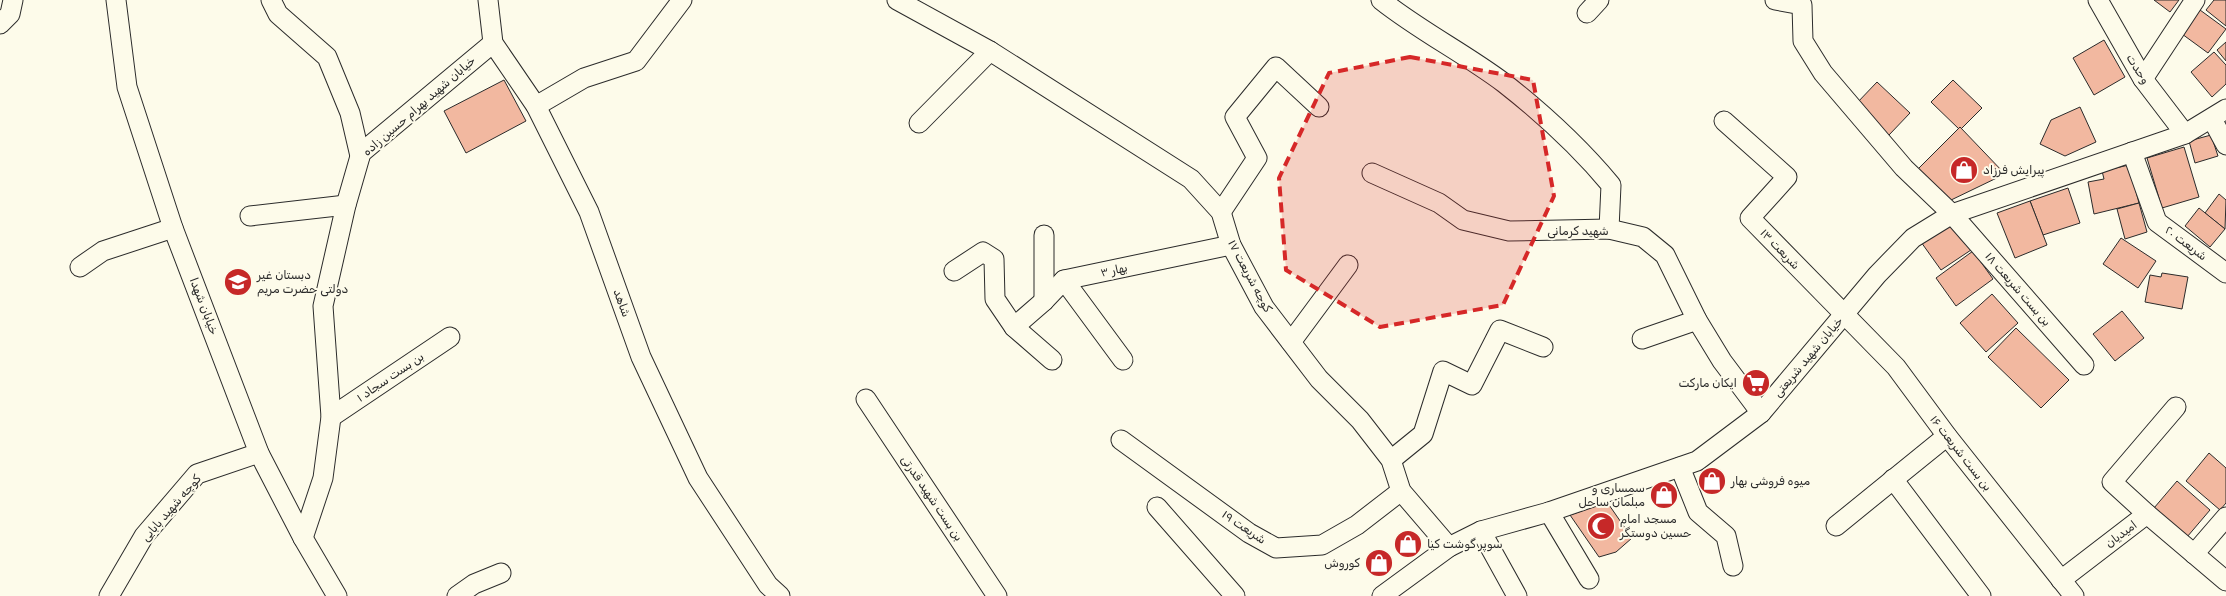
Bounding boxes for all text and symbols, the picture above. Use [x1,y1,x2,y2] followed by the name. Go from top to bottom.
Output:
[2123,51,2153,87] street label: وحدت
[360,53,479,160] street label: خیابان شهید بهرام حسین زاده
[1949,155,1979,185] shop icon: پیرایش فرزاد
[1983,163,2044,178] place label: پیرایش فرزاد
[2162,223,2210,264] street label: شریعت ۲۰
[1547,224,1609,239] street label: شهید کرمانی
[1757,226,1803,273] street label: شریعت ۱۳
[1224,237,1275,316] street label: کوچه شریعت ۱۷
[1981,249,2054,329] street label: بن بست شریعت ۱۸
[1099,260,1129,281] street label: بهار ۳
[223,267,253,297] school or university icon: دبستان غیر دولتی حضرت مریم
[256,268,349,297] place label: دبستان غیر دولتی حضرت مریم
[187,275,221,337] street label: خیابان شهدا
[610,287,634,319] street label: شاهد
[1770,314,1846,401] street label: خیابان شهید شریعتی
[354,349,426,405] street label: بن بست سجاد ۱
[1741,368,1771,398] supermarket icon: ایکان مارکت
[1678,376,1737,391] place label: ایکان مارکت
[1926,412,1995,494] street label: بن بست شریعت ۱۶
[897,452,966,544] street label: بن بست شهید قدرتی
[1697,466,1727,496] shop icon: میوه فروشی بهار
[138,471,205,545] street label: کوچه شهید بابایی
[1730,474,1810,489] place label: میوه فروشی بهار
[1649,480,1679,510] shop icon: سمساری و مبلمان ساحل
[1578,481,1645,509] place label: سمساری و مبلمان ساحل
[1219,507,1269,548] street label: شریعت ۱۹
[1586,511,1616,541] mosque icon: مسجد امام حسین دوستگر
[1619,512,1691,541] place label: مسجد امام حسین دوستگر
[2102,518,2140,550] street label: امیدیان
[1393,529,1423,559] shop icon: سوپر گوشت کیا
[1427,537,1503,552] place label: سوپر گوشت کیا
[1364,548,1394,578] shop icon: کوروش
[1324,556,1361,571] place label: کوروش

